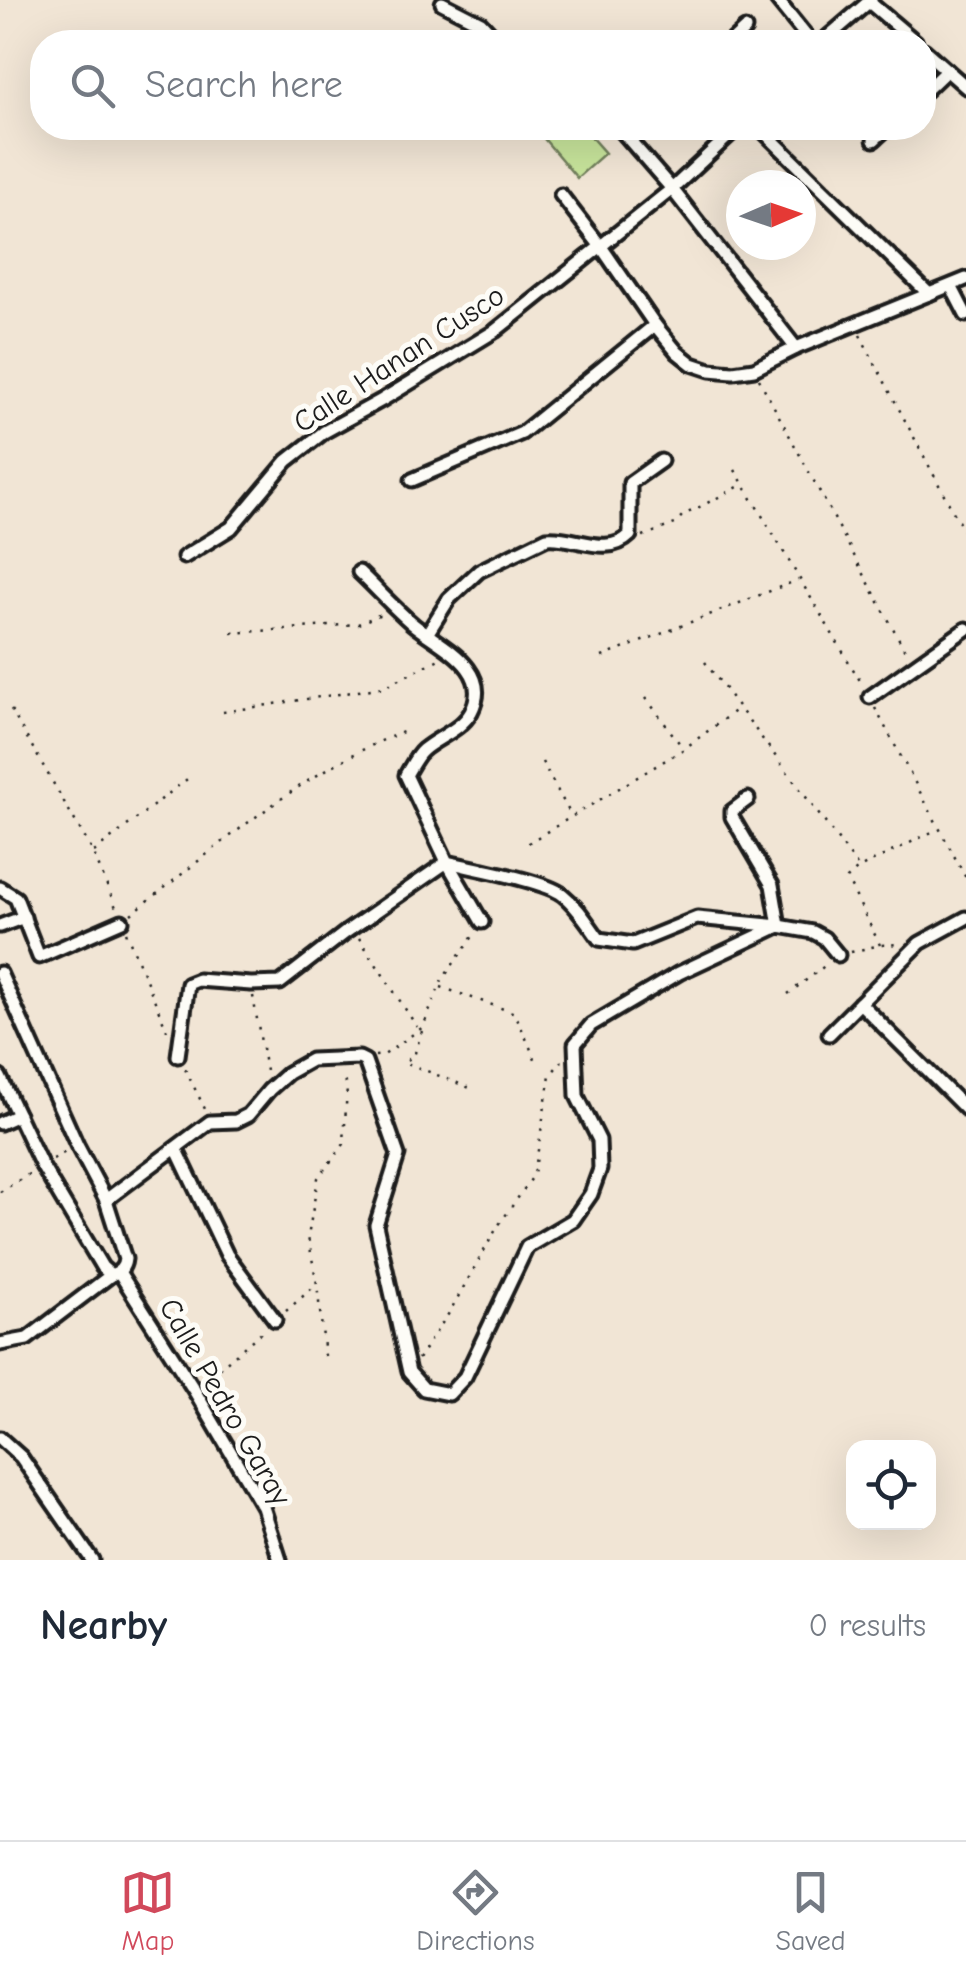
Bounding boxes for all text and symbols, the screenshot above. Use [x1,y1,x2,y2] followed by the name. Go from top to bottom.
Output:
[30,30,936,140] search box
[65,58,120,113] icon: search
[145,63,343,107] text: Search here
[726,170,816,260] north arrow
[287,278,511,440] street label: Calle Hanan Cusco
[152,1292,299,1512] street label: Calle Pedro Garay
[846,1440,936,1530] map controls
[846,1440,936,1530] button: locate
[40,1601,167,1650] text: Nearby
[809,1607,926,1644] text: 0 results
[120,1865,175,1957] tab: Map
[416,1865,535,1957] tab: Directions
[776,1865,846,1957] tab: Saved

